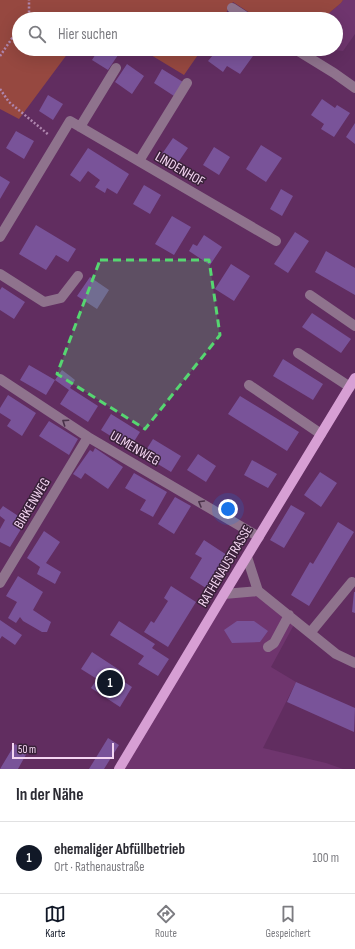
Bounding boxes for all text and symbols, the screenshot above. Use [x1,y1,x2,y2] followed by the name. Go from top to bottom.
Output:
[12,12,343,56] search box
[26,23,48,45] icon: search
[58,25,118,44] text: Hier suchen
[152,148,208,190] street label: LINDENHOF
[62,419,69,427] one-way arrow
[107,427,163,469] street label: ULMENWEG
[10,474,54,532] street label: BIRKENWEG
[218,499,238,519] your location
[198,500,205,508] one-way arrow
[194,522,256,610] street label: RATHENAUSTRASSE
[97,668,123,698] pin: 1
[12,741,114,760] scale bar
[18,743,36,756] text: 50 m
[16,785,83,805] text: In der Nähe
[54,840,185,859] text: ehemaliger Abfüllbetrieb
[26,850,32,866] text: 1
[312,850,339,866] text: 100 m
[54,859,144,875] text: Ort · Rathenaustraße
[44,903,66,940] tab: Karte
[155,903,177,940] tab: Route
[266,903,311,940] tab: Gespeichert

